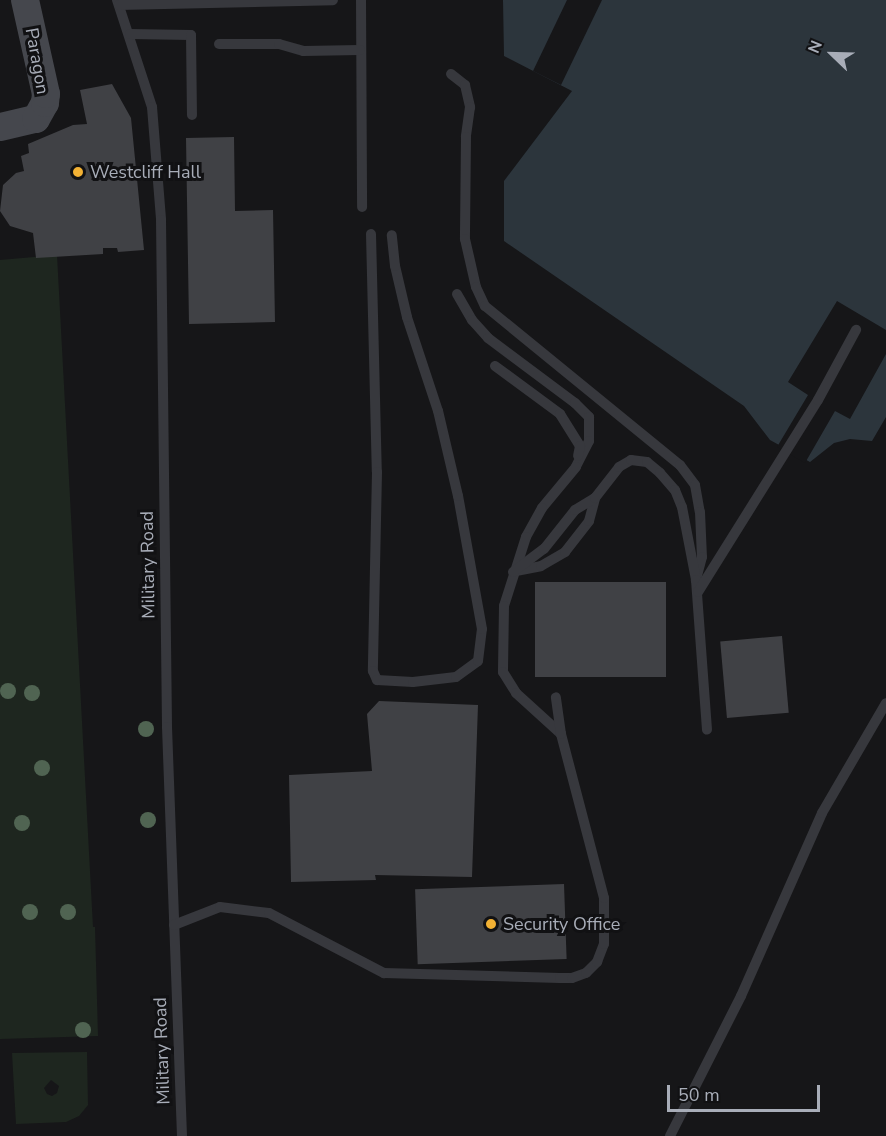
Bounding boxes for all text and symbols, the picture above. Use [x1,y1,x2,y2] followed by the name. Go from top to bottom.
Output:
[802,24,862,84] north arrow
[21,26,53,96] street label: Paragon
[803,37,828,57] text: N
[90,161,201,183] place label: Westcliff Hall
[71,165,85,179] marker: Westcliff Hall
[136,511,160,619] street label: Military Road
[503,913,620,935] place label: Security Office
[484,917,498,931] marker: Security Office
[149,997,175,1105] street label: Military Road
[670,1073,823,1111] scale bar
[678,1083,720,1107] text: 50 m

